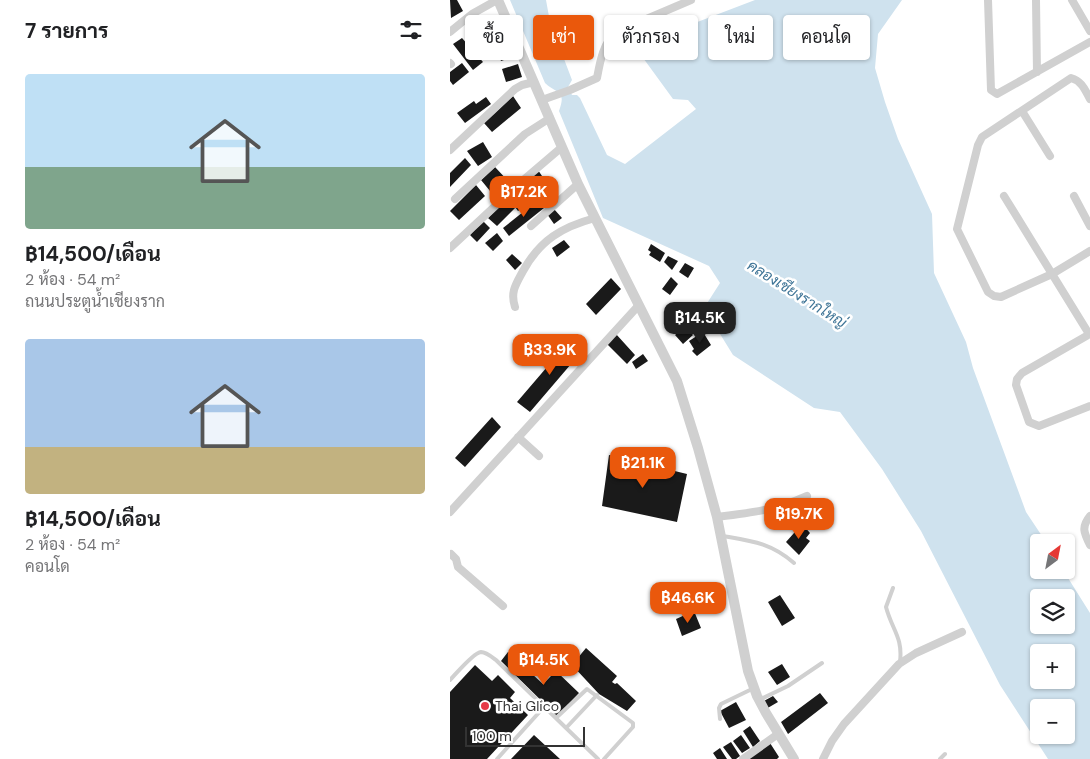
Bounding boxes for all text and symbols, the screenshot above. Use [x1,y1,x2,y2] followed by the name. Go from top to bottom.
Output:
[465,15,523,60] chip: ซื้อ
[533,15,594,60] chip: เช่า
[604,15,698,60] chip: ตัวกรอง
[708,15,773,60] chip: ใหม่
[783,15,870,60] chip: คอนโด
[397,16,425,44] icon: filters
[25,17,108,45] text: 7 รายการ
[180,106,270,196] icon: home
[483,176,565,218] pin: ฿17.2K
[501,181,547,202] text: ฿17.2K
[25,240,161,268] text: ฿14,500/เดือน
[744,255,851,333] water label: คลองเชียงรากใหญ่
[25,269,120,290] text: 2 ห้อง · 54 m²
[25,291,165,312] text: ถนนประตูน้ำเชียงราก
[659,302,741,344] pin: ฿14.5K
[675,307,725,328] text: ฿14.5K
[509,334,591,376] pin: ฿33.9K
[523,339,577,360] text: ฿33.9K
[180,371,270,461] icon: home
[602,446,684,489] pin: ฿21.1K
[621,452,665,473] text: ฿21.1K
[758,498,840,540] pin: ฿19.7K
[775,503,823,524] text: ฿19.7K
[25,505,161,533] text: ฿14,500/เดือน
[25,534,120,555] text: 2 ห้อง · 54 m²
[1030,534,1075,579] north arrow
[1030,534,1075,744] map controls
[25,556,70,577] text: คอนโด
[647,582,729,624] pin: ฿46.6K
[661,587,715,608] text: ฿46.6K
[1030,589,1075,634] button: layers
[503,644,585,686] pin: ฿14.5K
[1030,644,1075,689] button: +
[519,649,569,670] text: ฿14.5K
[495,697,559,715] place label: Thai Glico
[1030,699,1075,744] button: −
[479,700,491,712] marker: Thai Glico
[465,724,585,747] scale bar
[472,727,512,745] text: 100 m

